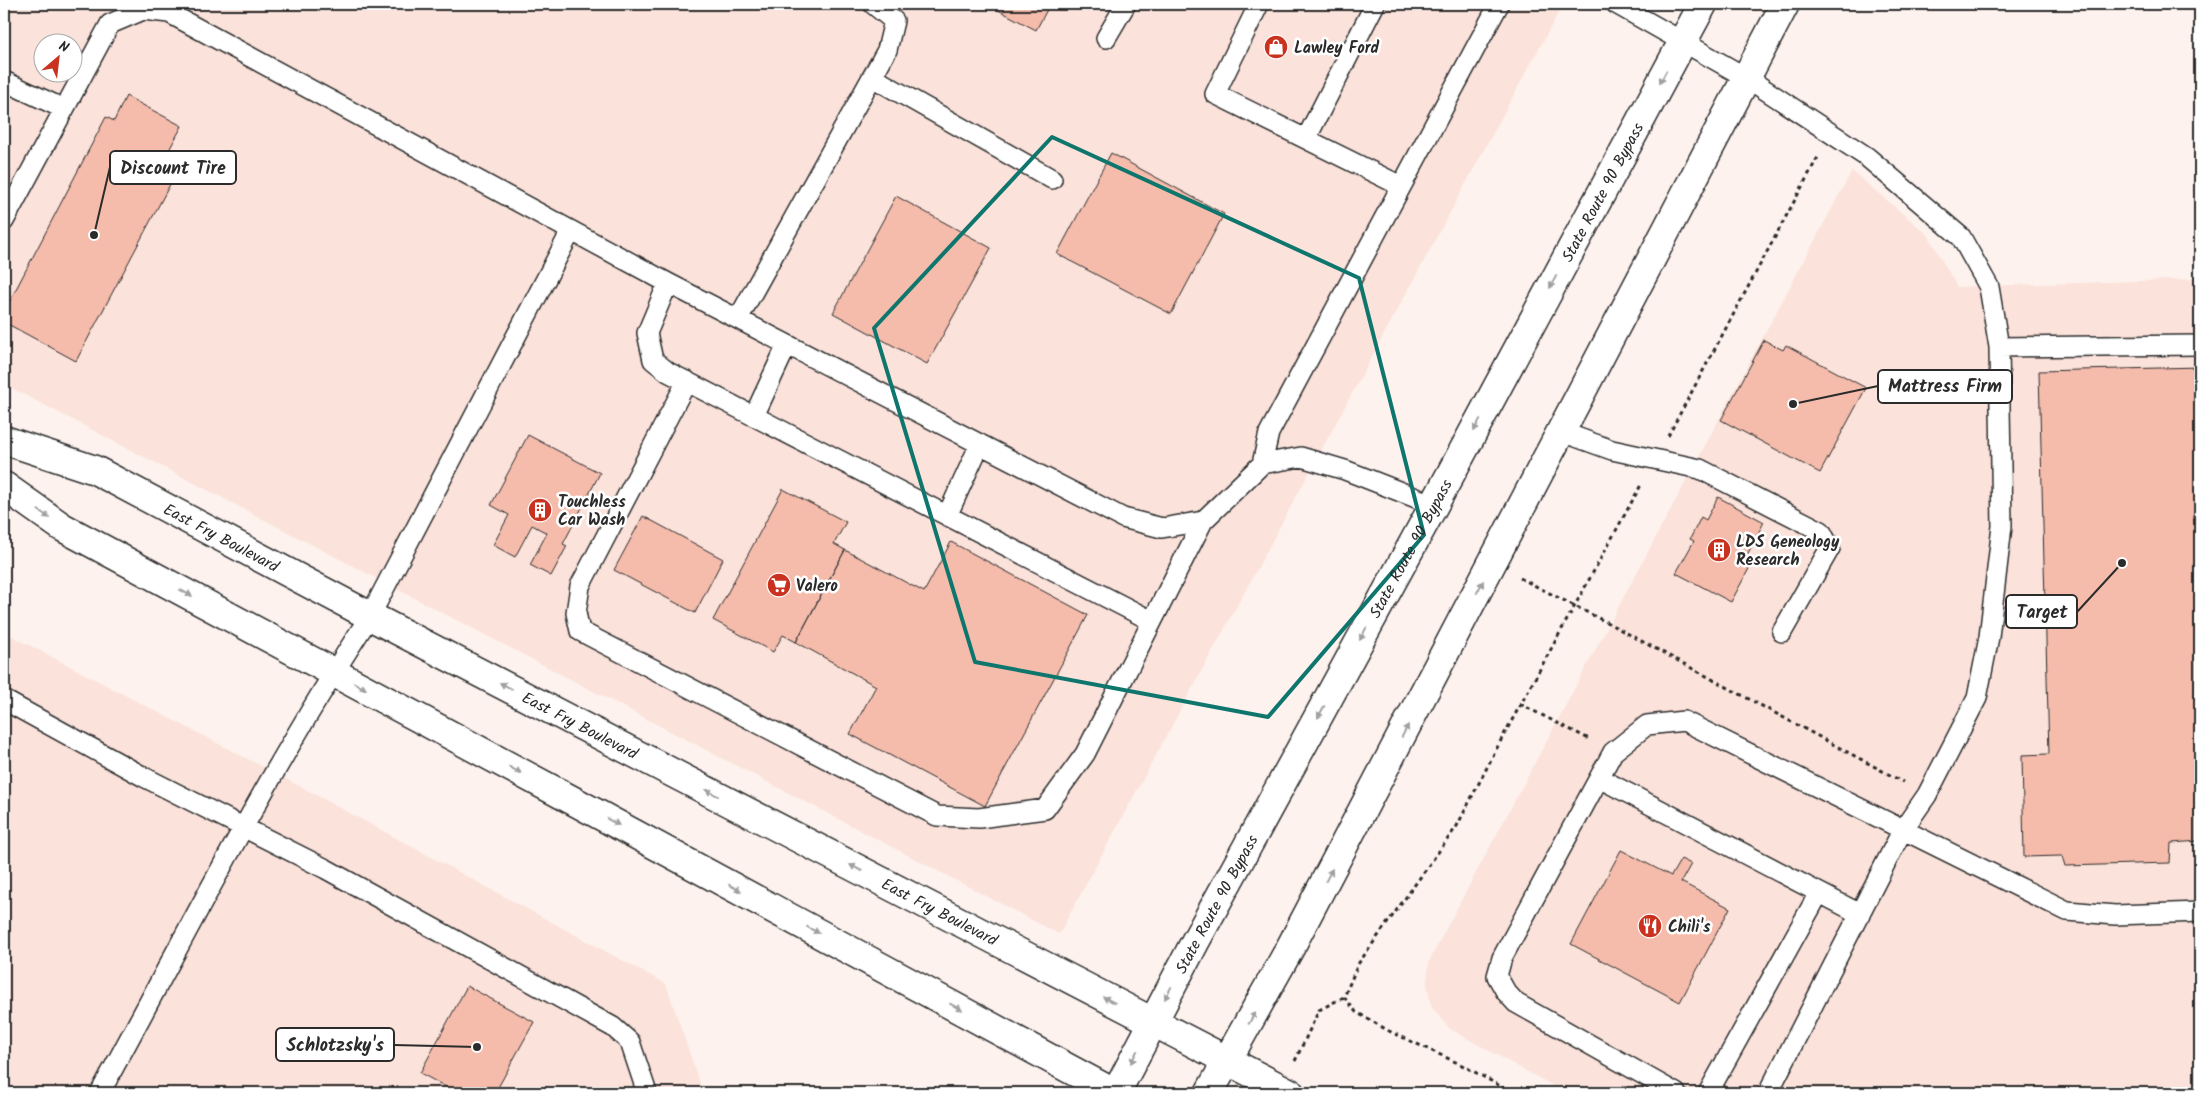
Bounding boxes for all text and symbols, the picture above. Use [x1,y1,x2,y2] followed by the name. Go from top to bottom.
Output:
[32,32,82,82] north arrow
[1263,34,1289,60] shop icon: Lawley Ford
[55,36,73,59] text: N
[1294,36,1380,61] place label: Lawley Ford
[1659,70,1667,85] one-way arrow
[1556,118,1651,267] street label: State Route 90 Bypass
[110,151,236,184] callout: Discount Tire
[120,155,226,184] text: Discount Tire
[1549,276,1558,289] one-way arrow
[1878,370,2012,403] callout: Mattress Firm
[1888,373,2002,402] text: Mattress Firm
[1472,419,1481,432] one-way arrow
[1363,475,1460,623] street label: State Route 90 Bypass
[558,490,626,533] place label: Touchless Car Wash
[158,497,284,580] street label: East Fry Boulevard
[527,497,553,523] building icon: Touchless Car Wash
[37,509,50,519] one-way arrow
[1736,530,1840,573] place label: LDS Geneology Research
[1706,537,1732,563] building icon: LDS Geneology Research
[766,572,792,598] supermarket icon: Valero
[796,574,838,599] place label: Valero
[1476,580,1484,594] one-way arrow
[178,589,193,597] one-way arrow
[2006,595,2077,628] callout: Target
[2016,599,2068,628] text: Target
[1359,627,1367,641] one-way arrow
[352,682,367,690] one-way arrow
[498,682,513,690] one-way arrow
[517,686,643,767] street label: East Fry Boulevard
[1317,705,1325,720] one-way arrow
[1400,724,1409,738] one-way arrow
[508,766,522,774] one-way arrow
[705,789,719,797] one-way arrow
[606,818,620,826] one-way arrow
[1170,830,1265,979] street label: State Route 90 Bypass
[849,864,863,872] one-way arrow
[1325,868,1333,882] one-way arrow
[877,872,1002,954] street label: East Fry Boulevard
[728,884,743,892] one-way arrow
[1637,913,1663,939] restaurant icon: Chili's
[1668,915,1711,940] place label: Chili's
[806,926,820,934] one-way arrow
[1164,986,1172,1001] one-way arrow
[1102,996,1116,1004] one-way arrow
[949,1003,963,1011] one-way arrow
[1247,1011,1256,1024] one-way arrow
[276,1028,394,1061] callout: Schlotzsky's
[286,1032,384,1061] text: Schlotzsky's
[1130,1050,1138,1065] one-way arrow

